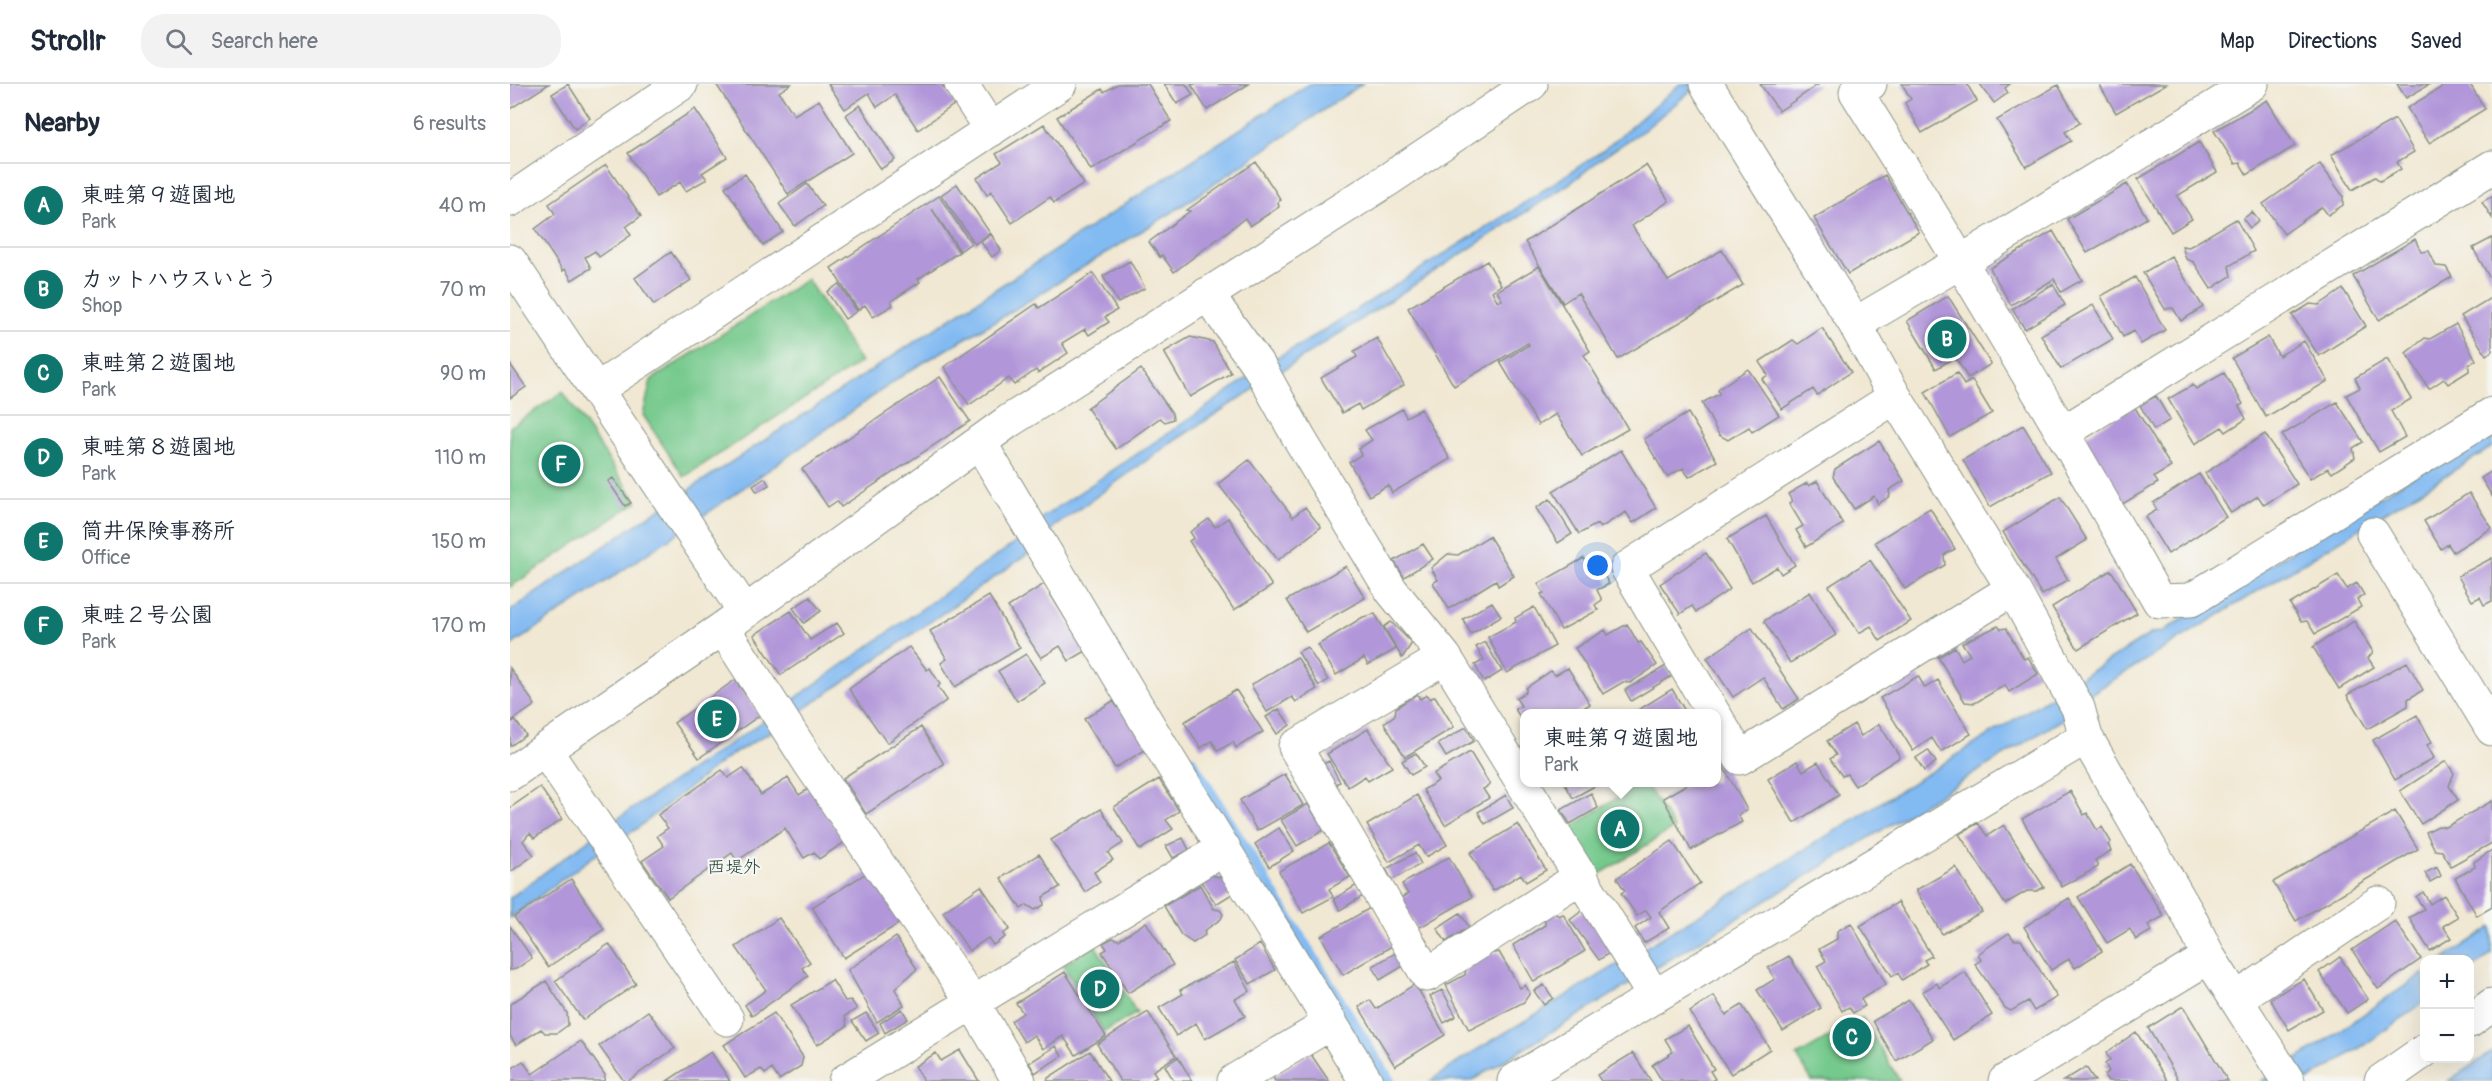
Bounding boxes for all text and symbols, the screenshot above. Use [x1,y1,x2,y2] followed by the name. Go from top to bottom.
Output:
[141,14,561,68] search box
[30,24,105,59] text: Strollr
[162,25,195,58] icon: search
[210,27,318,55] text: Search here
[2220,28,2255,55] text: Map
[2288,28,2377,55] text: Directions
[2410,28,2462,55] text: Saved
[24,107,100,139] text: Nearby
[413,111,486,136] text: 6 results
[81,181,235,209] text: 東畦第９遊園地
[37,193,50,218] text: A
[439,193,486,218] text: 40 m
[81,209,116,234] text: Park
[81,265,278,293] text: カットハウスいとう
[38,277,49,302] text: B
[440,277,486,302] text: 70 m
[81,293,122,318] text: Shop
[1928,316,1966,362] pin: B
[81,349,235,377] text: 東畦第２遊園地
[37,361,50,386] text: C
[440,361,486,386] text: 90 m
[81,377,116,402] text: Park
[81,433,235,461] text: 東畦第８遊園地
[542,442,580,487] pin: F
[37,445,50,470] text: D
[435,445,486,470] text: 110 m
[81,461,116,486] text: Park
[81,517,235,545] text: 筒井保険事務所
[38,529,49,554] text: E
[432,529,486,554] text: 150 m
[81,545,130,570] text: Office
[1583,551,1612,580] your location
[81,601,213,629] text: 東畦２号公園
[37,613,50,638] text: F
[432,613,486,638] text: 170 m
[81,629,116,654] text: Park
[698,696,736,742] pin: E
[1520,709,1721,787] popup
[1543,724,1698,752] text: 東畦第９遊園地
[1543,752,1579,777] text: Park
[1600,806,1640,852] pin: A
[707,856,761,879] district label: 西堤外
[2420,955,2474,1063] map controls
[2420,955,2474,1009] button: +
[1080,966,1120,1012] pin: D
[2420,1009,2474,1063] button: −
[1832,1014,1872,1060] pin: C

